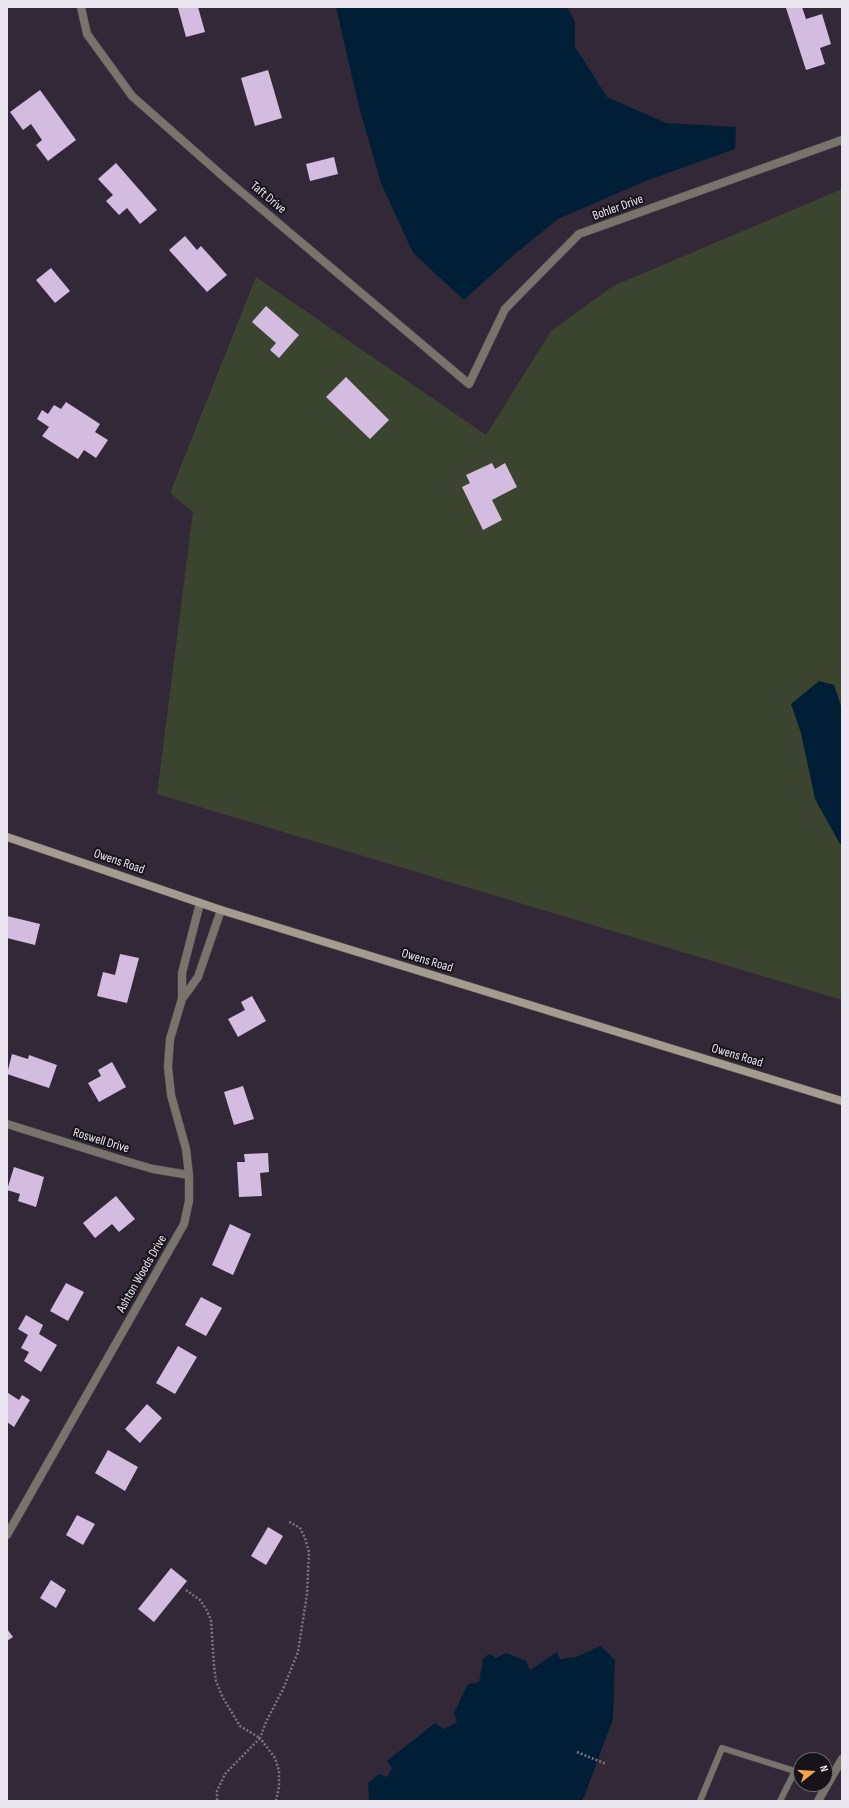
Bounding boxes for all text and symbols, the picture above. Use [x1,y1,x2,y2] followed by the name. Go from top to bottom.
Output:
[247,179,289,217] street label: Taft Drive
[590,192,646,224] street label: Bohler Drive
[91,846,147,878] street label: Owens Road
[399,946,455,976] street label: Owens Road
[709,1041,765,1071] street label: Owens Road
[71,1125,131,1157] street label: Roswell Drive
[114,1233,170,1315] street label: Ashton Woods Drive
[793,1752,833,1792] north arrow
[817,1764,831,1773] text: N

